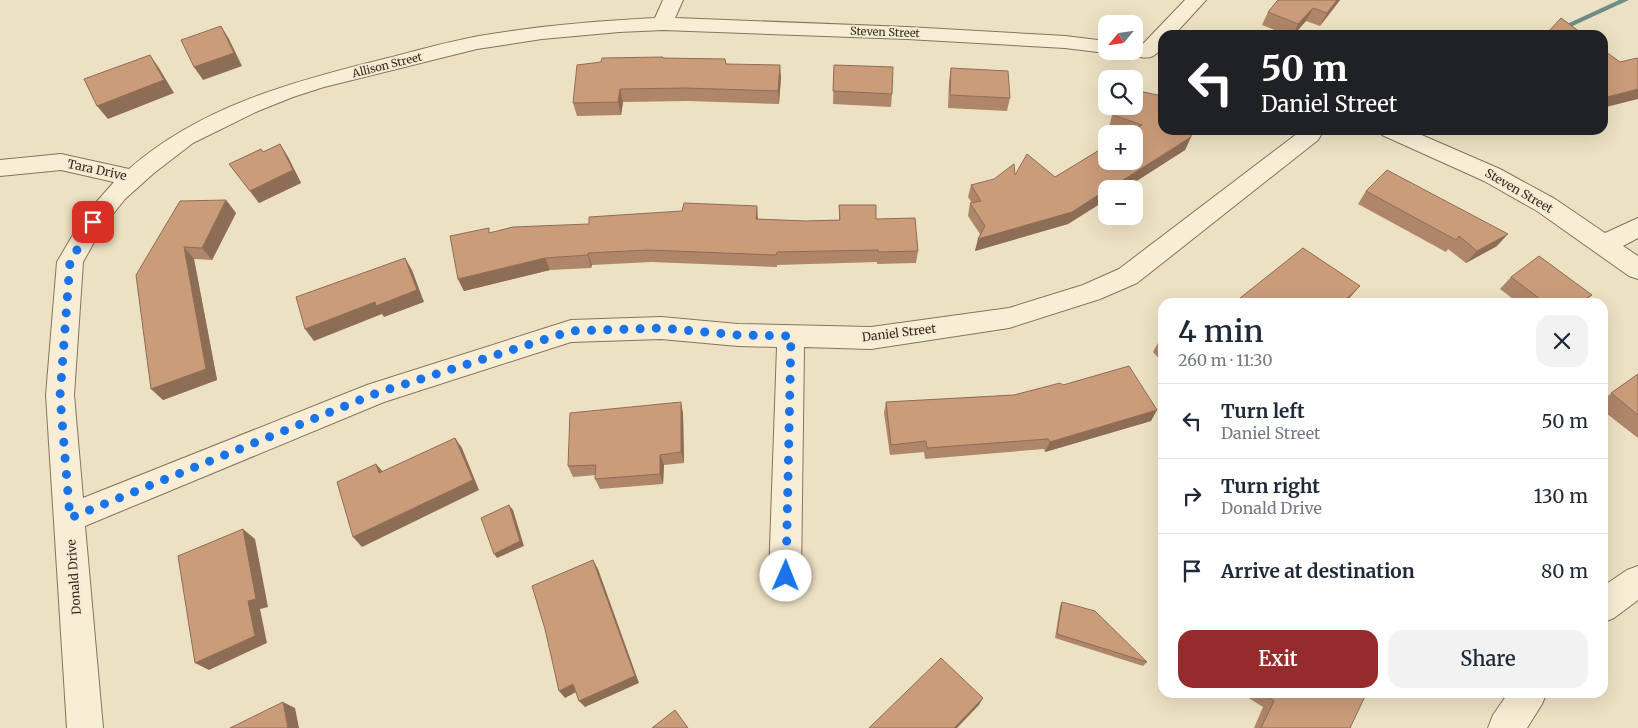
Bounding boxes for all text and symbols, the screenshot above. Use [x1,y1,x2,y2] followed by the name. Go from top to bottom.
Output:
[1098,15,1142,60] north arrow
[1098,15,1143,225] map controls
[850,24,921,40] street label: Steven Street
[1261,47,1348,91] text: 50 m
[350,49,424,81] street label: Allison Street
[1178,50,1243,115] icon: left
[1098,70,1143,115] button: search
[1261,90,1397,118] text: Daniel Street
[1098,125,1143,170] button: +
[66,156,128,183] street label: Tara Drive
[1483,165,1556,216] street label: Steven Street
[1098,180,1143,225] button: −
[72,201,114,243] pin
[79,208,107,236] icon: arrive
[1178,312,1264,350] text: 4 min
[1536,315,1588,367] button: close
[861,320,937,344] street label: Daniel Street
[1178,350,1272,370] text: 260 m · 11:30
[1221,399,1305,423] text: Turn left
[1178,407,1206,435] icon: left
[1542,409,1588,433] text: 50 m
[1221,423,1320,443] text: Daniel Street
[1221,474,1320,498] text: Turn right
[1178,482,1206,510] icon: right
[1534,484,1588,508] text: 130 m
[1221,498,1322,518] text: Donald Drive
[63,539,84,615] street label: Donald Drive
[759,549,811,601] position arrow
[1178,557,1206,585] icon: arrive
[1221,559,1415,583] text: Arrive at destination
[1541,559,1588,583] text: 80 m
[1178,630,1378,688] button: Exit
[1388,630,1588,688] button: Share

